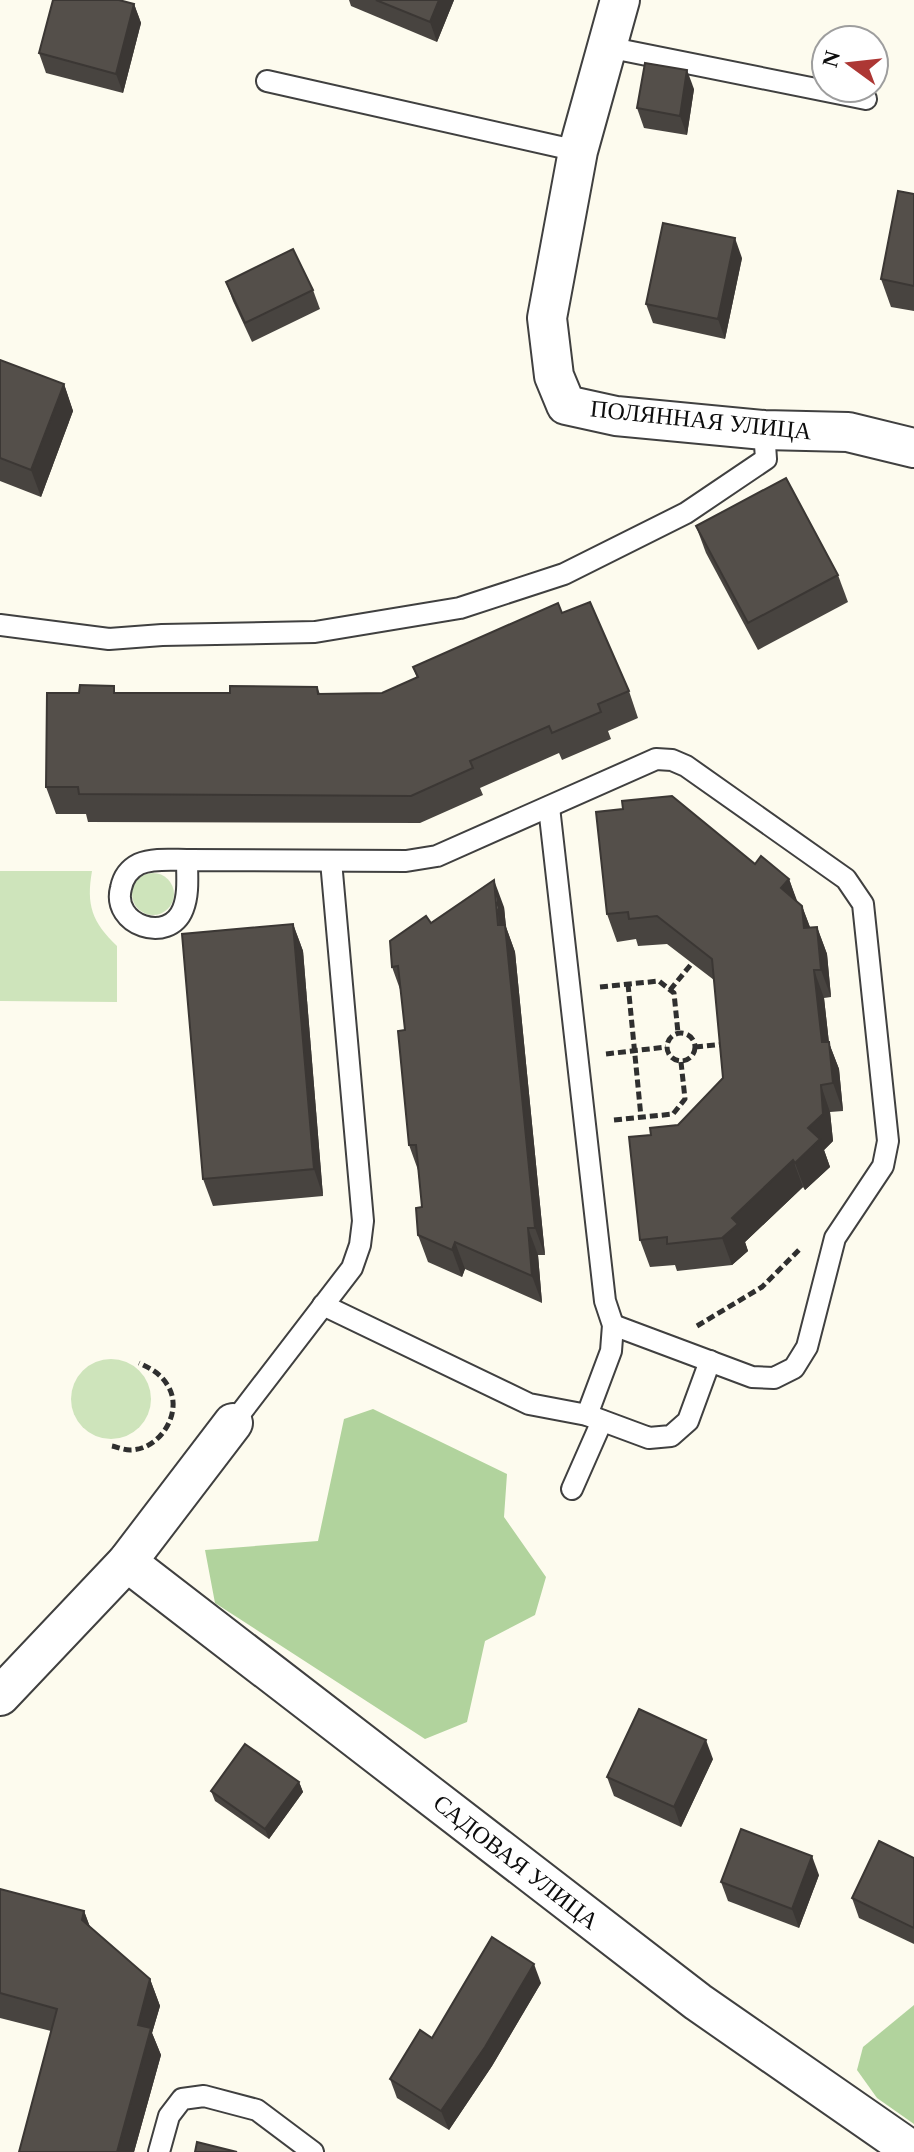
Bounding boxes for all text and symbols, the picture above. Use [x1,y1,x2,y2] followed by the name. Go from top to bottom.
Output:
[810,24,890,104] north arrow
[817,48,845,70] text: N
[589,395,814,445] street label: ПОЛЯННАЯ УЛИЦА
[428,1789,604,1935] street label: САДОВАЯ УЛИЦА

